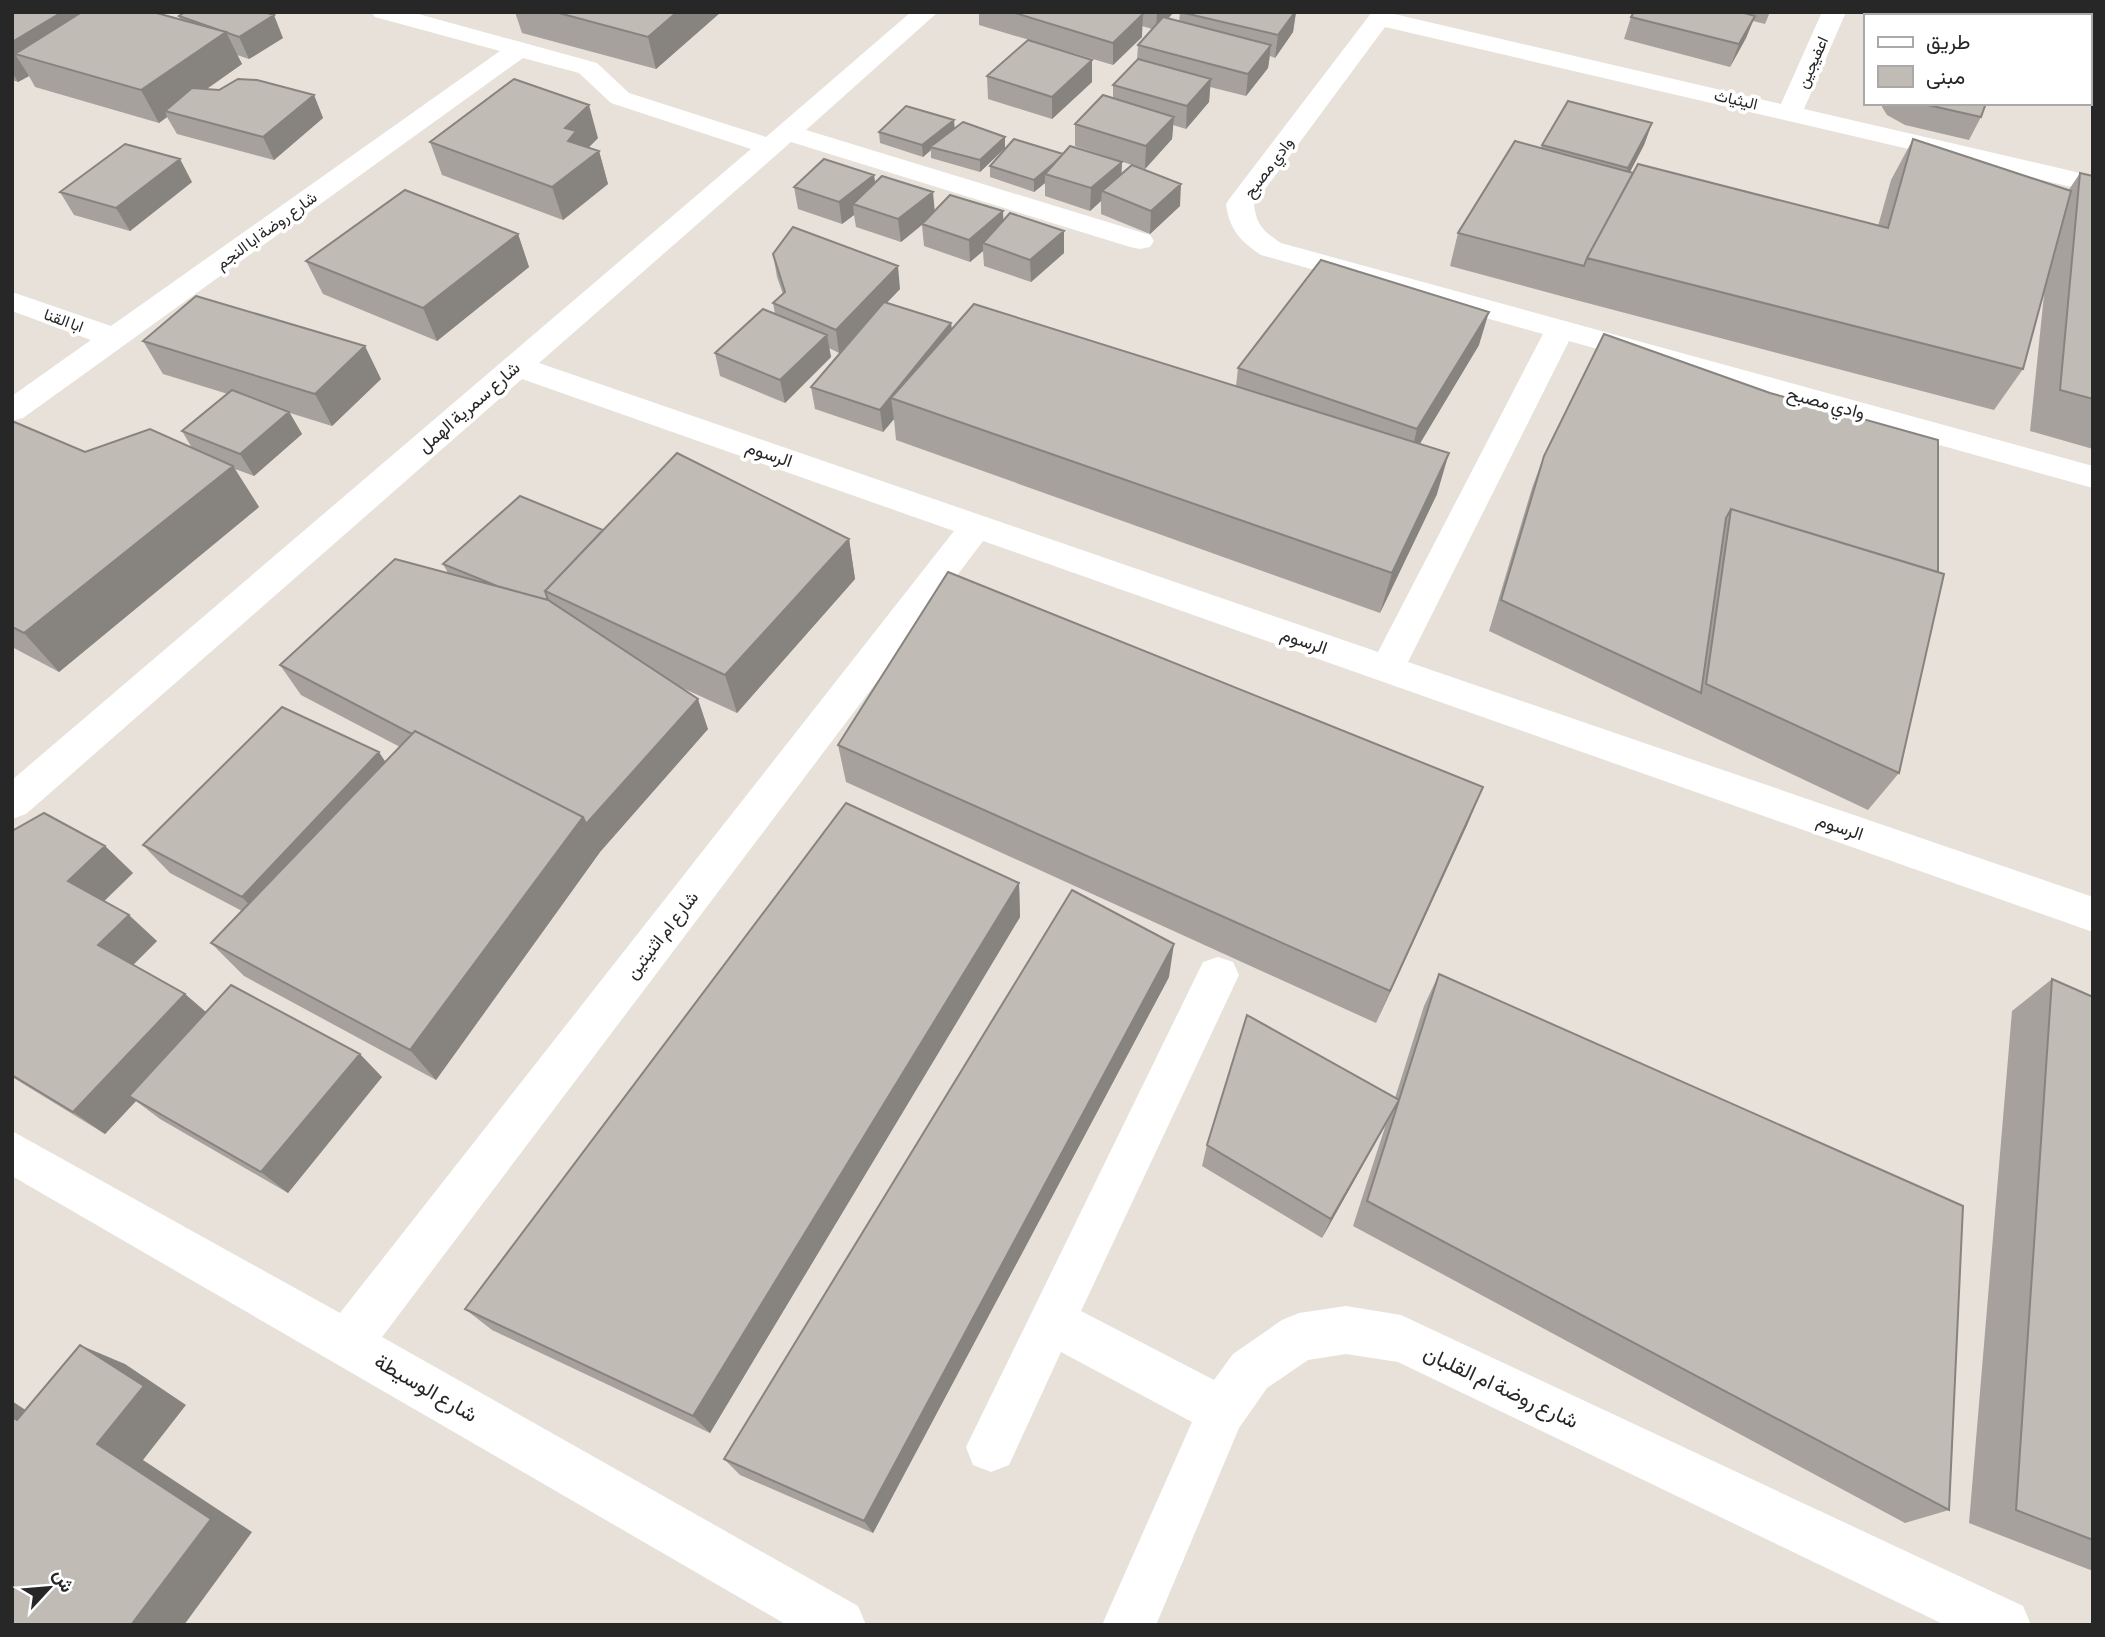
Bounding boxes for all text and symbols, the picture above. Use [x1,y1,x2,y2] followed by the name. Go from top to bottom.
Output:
[1864,14,2091,105] legend
[1926,29,1971,55] text: طريق
[1793,33,1833,91] street label: اعفيجين
[1926,64,1965,89] text: مبنى
[1712,85,1759,114] street label: اليثياث
[1240,133,1300,204] street label: وادي مصبح
[212,187,322,275] street label: شارع روضة ابا النجم
[41,305,86,336] street label: ابا القنا
[413,357,525,458] street label: شارع سمرية الهمل
[1784,382,1867,428] street label: وادي مصبح
[742,436,795,473] street label: الرسوم
[1277,623,1330,660] street label: الرسوم
[1813,809,1866,846] street label: الرسوم
[621,887,704,984] street label: شارع ام اثنيتين
[1419,1340,1583,1435] street label: شارع روضة ام القلبان
[369,1348,482,1429] street label: شارع الوسيطة
[14,1553,84,1623] north arrow
[48,1565,79,1596] text: ش

